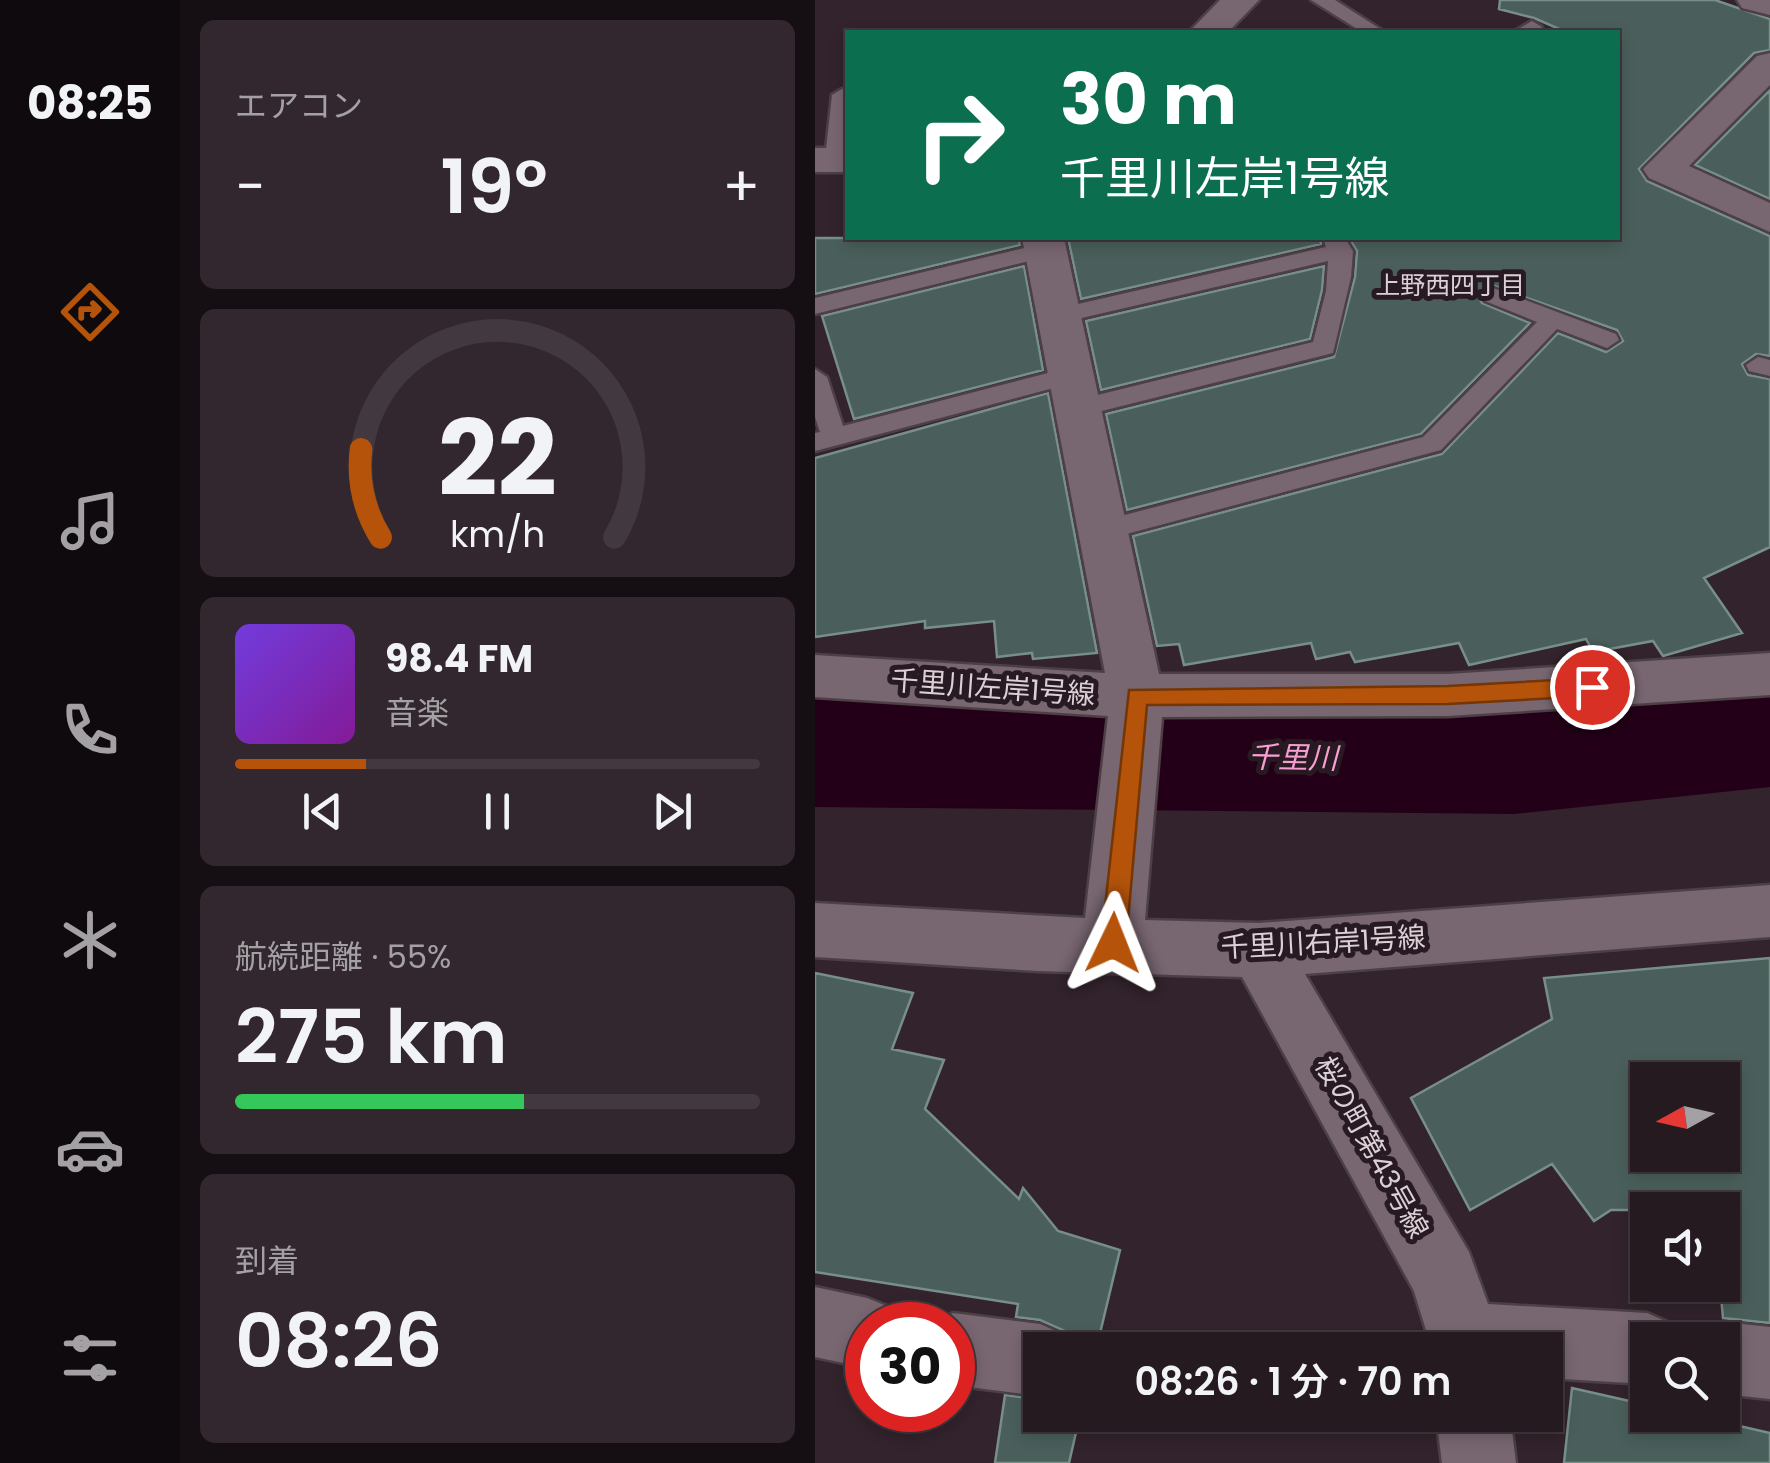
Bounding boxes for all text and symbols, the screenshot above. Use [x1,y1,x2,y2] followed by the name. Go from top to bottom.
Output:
[1060,50,1237,149] text: 30 m
[895,70,1025,200] icon: right
[27,72,153,135] text: 08:25
[235,83,363,128] text: エアコン
[440,134,548,239] text: 19°
[1060,147,1389,210] text: 千里川左岸1号線
[235,148,265,225] text: −
[722,148,760,225] text: +
[1375,268,1525,303] district label: 上野西四丁目
[55,277,125,347] icon: directions
[438,386,557,531] text: 22
[55,486,125,556] icon: music
[450,509,545,560] text: km/h
[385,632,533,685] text: 98.4 FM
[1550,645,1635,730] pin
[1565,660,1620,715] icon: arrive
[889,661,1097,714] street label: 千里川左岸1号線
[385,690,449,735] text: 音楽
[55,695,125,765] icon: phone
[1248,735,1341,780] water label: 千里川
[295,784,350,839] icon: previous
[470,784,525,839] icon: pause
[645,784,700,839] icon: next
[1061,891,1165,995] position arrow
[55,905,125,975] icon: climate
[1220,918,1426,967] street label: 千里川右岸1号線
[235,934,451,979] text: 航続距離 · 55%
[235,984,508,1089] text: 275 km
[1306,1049,1438,1245] street label: 桜の町第43号線
[1630,1062,1740,1172] north arrow
[1630,1062,1740,1432] map controls
[55,1114,125,1184] icon: car
[1630,1192,1740,1302] button: sound
[235,1238,299,1283] text: 到着
[235,1288,442,1393] text: 08:26
[845,1302,975,1432] speed limit sign: 30
[1630,1322,1740,1432] button: search
[55,1323,125,1393] icon: filters
[1135,1355,1451,1408] text: 08:26 · 1 分 · 70 m

